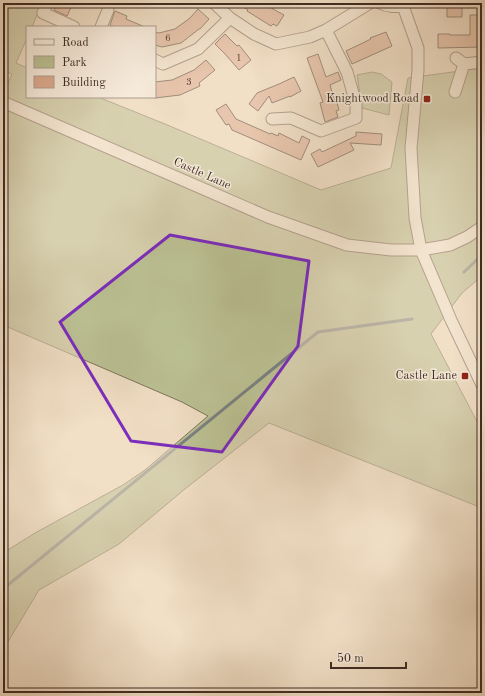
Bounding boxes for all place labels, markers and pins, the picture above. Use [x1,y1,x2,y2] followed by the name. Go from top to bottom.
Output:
[326,93,419,105] place label: Knightwood Road
[422,94,432,104] marker: Knightwood Road
[396,370,457,382] place label: Castle Lane
[460,371,470,381] marker: Castle Lane

